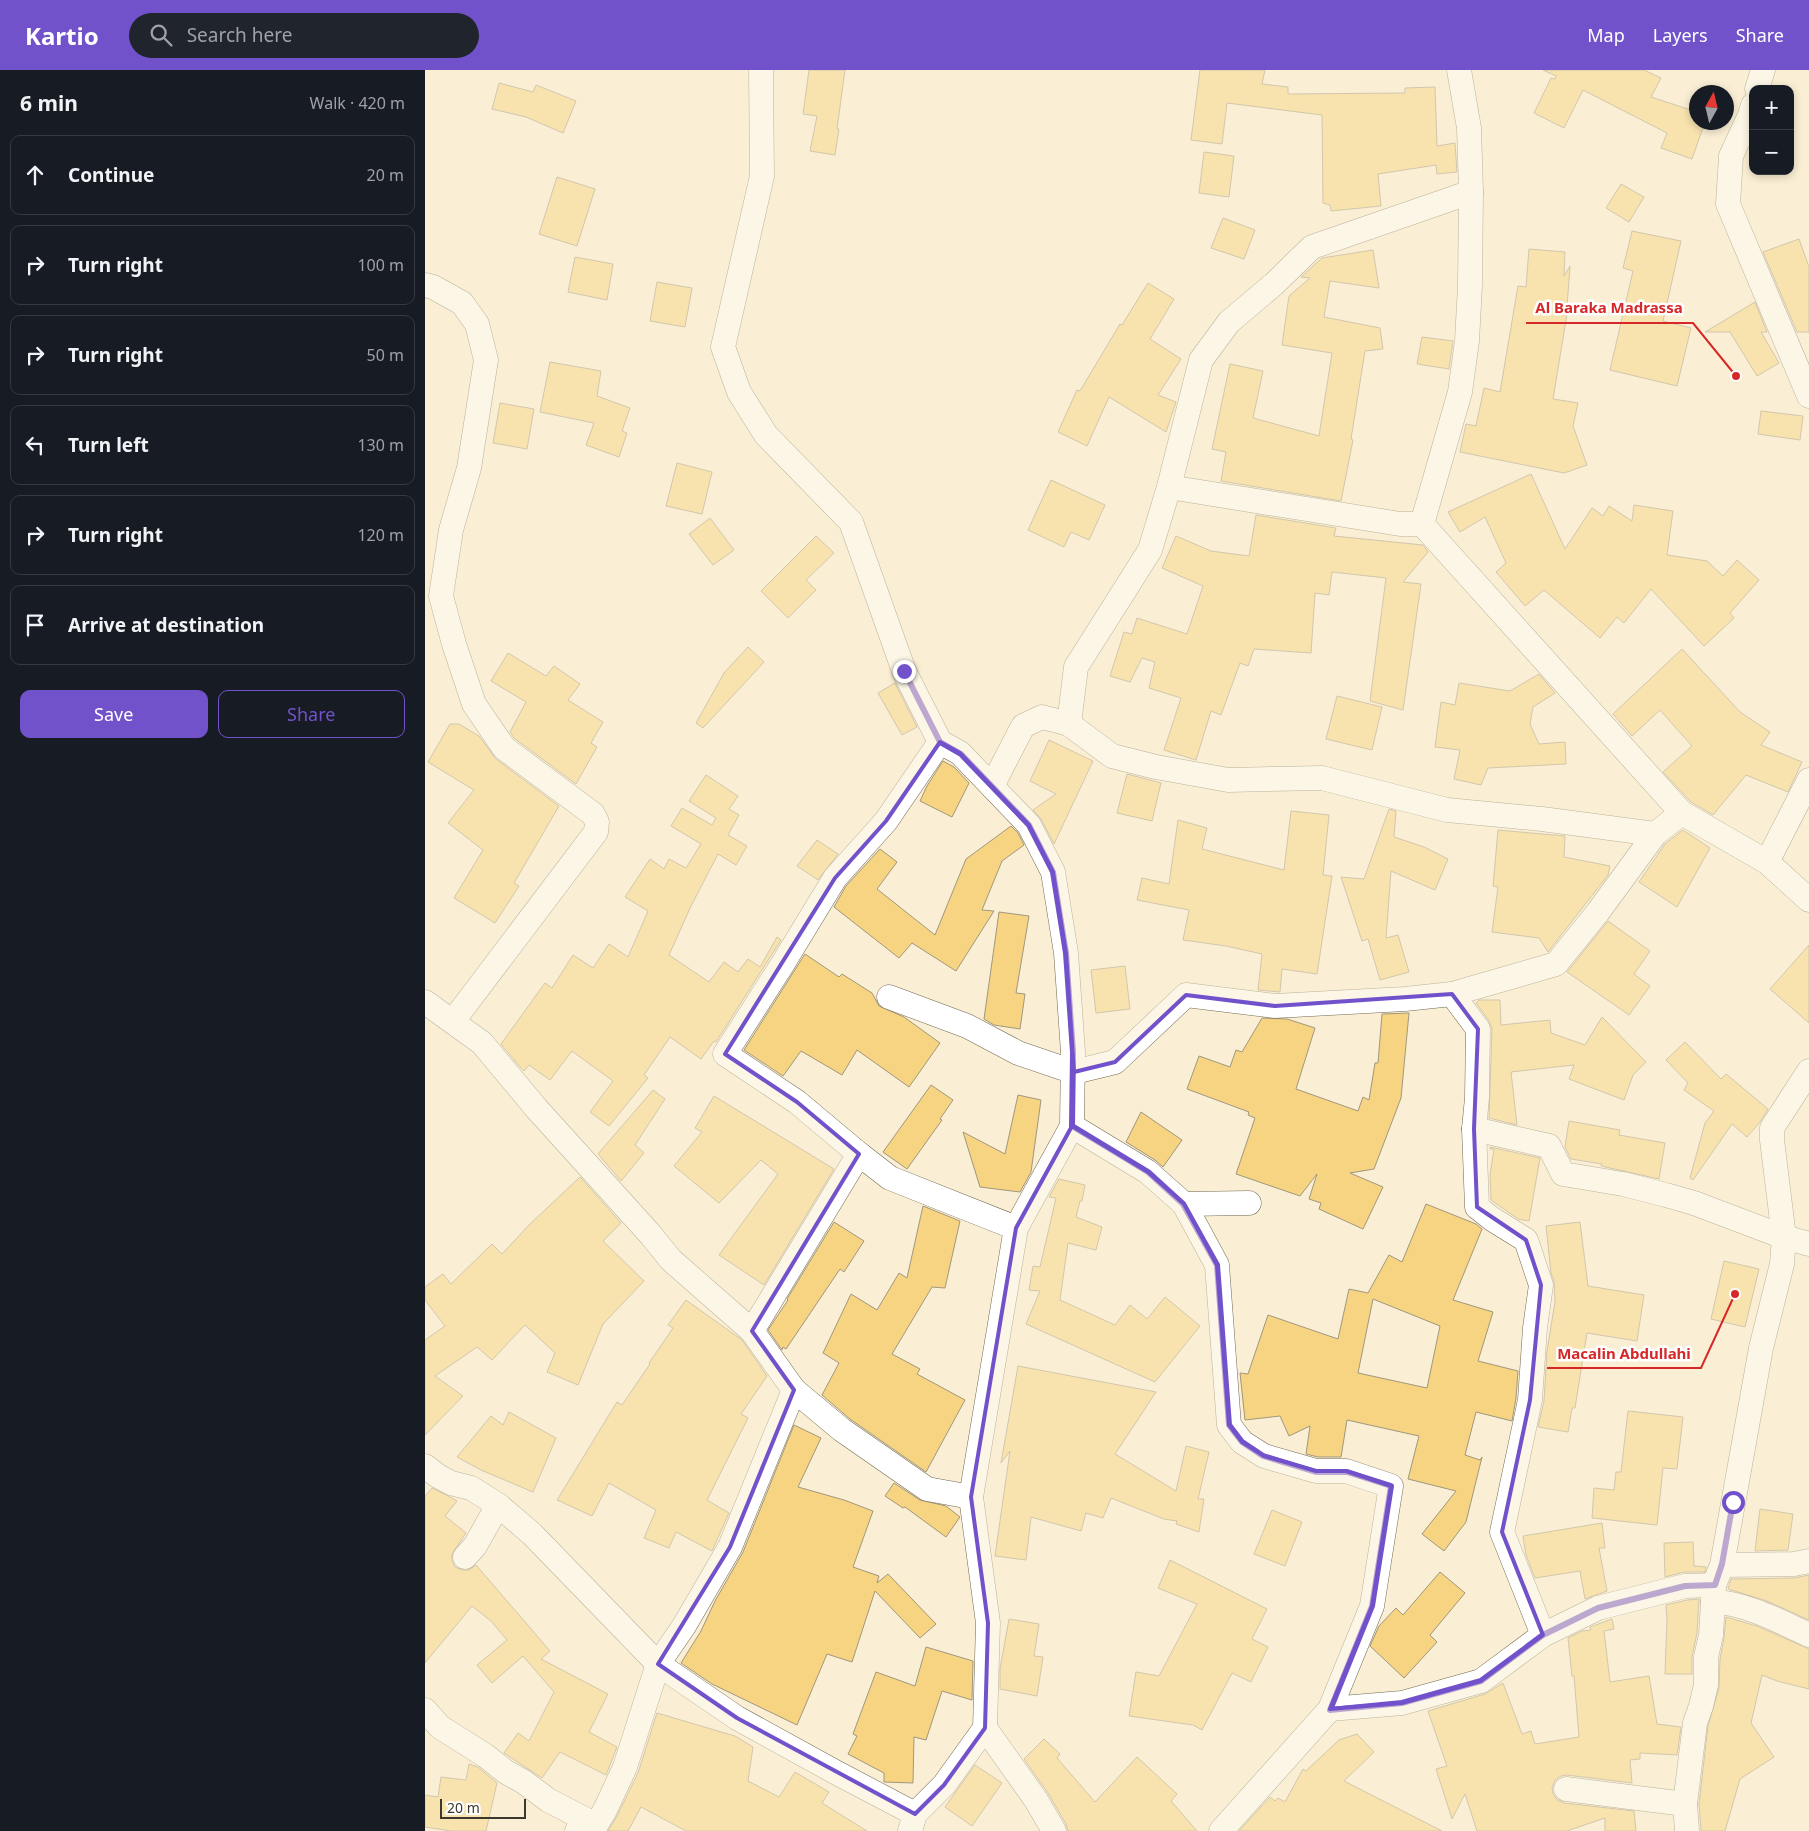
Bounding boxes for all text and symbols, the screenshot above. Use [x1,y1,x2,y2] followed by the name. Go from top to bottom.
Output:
[129,13,479,58] search box
[25,19,99,52] text: Kartio
[147,21,175,49] icon: search
[187,22,292,48] text: Search here
[1587,23,1625,47] text: Map
[1653,23,1708,47] text: Layers
[1736,23,1784,47] text: Share
[1689,85,1734,130] north arrow
[1749,85,1794,175] map controls
[1749,85,1794,130] button: +
[20,89,78,117] text: 6 min
[310,92,405,114] text: Walk · 420 m
[1749,130,1794,175] button: −
[21,161,49,189] icon: ahead
[68,162,154,188] text: Continue
[367,164,404,186] text: 20 m
[21,251,49,279] icon: right
[68,252,163,278] text: Turn right
[357,254,404,276] text: 100 m
[1526,293,1693,323] callout: Al Baraka Madrassa
[1535,297,1683,317] text: Al Baraka Madrassa
[21,341,49,369] icon: right
[68,342,163,368] text: Turn right
[367,344,404,366] text: 50 m
[21,431,49,459] icon: left
[68,432,149,458] text: Turn left
[357,434,404,456] text: 130 m
[21,521,49,549] icon: right
[68,522,163,548] text: Turn right
[357,524,404,546] text: 120 m
[21,611,49,639] icon: arrive
[68,612,264,638] text: Arrive at destination
[893,660,916,683] route end
[20,690,208,738] button: Save
[218,690,405,738] button: Share
[1547,1338,1701,1368] callout: Macalin Abdullahi
[1557,1343,1691,1363] text: Macalin Abdullahi
[1722,1491,1745,1514] route start
[440,1796,526,1819] scale bar
[447,1798,480,1817] text: 20 m

